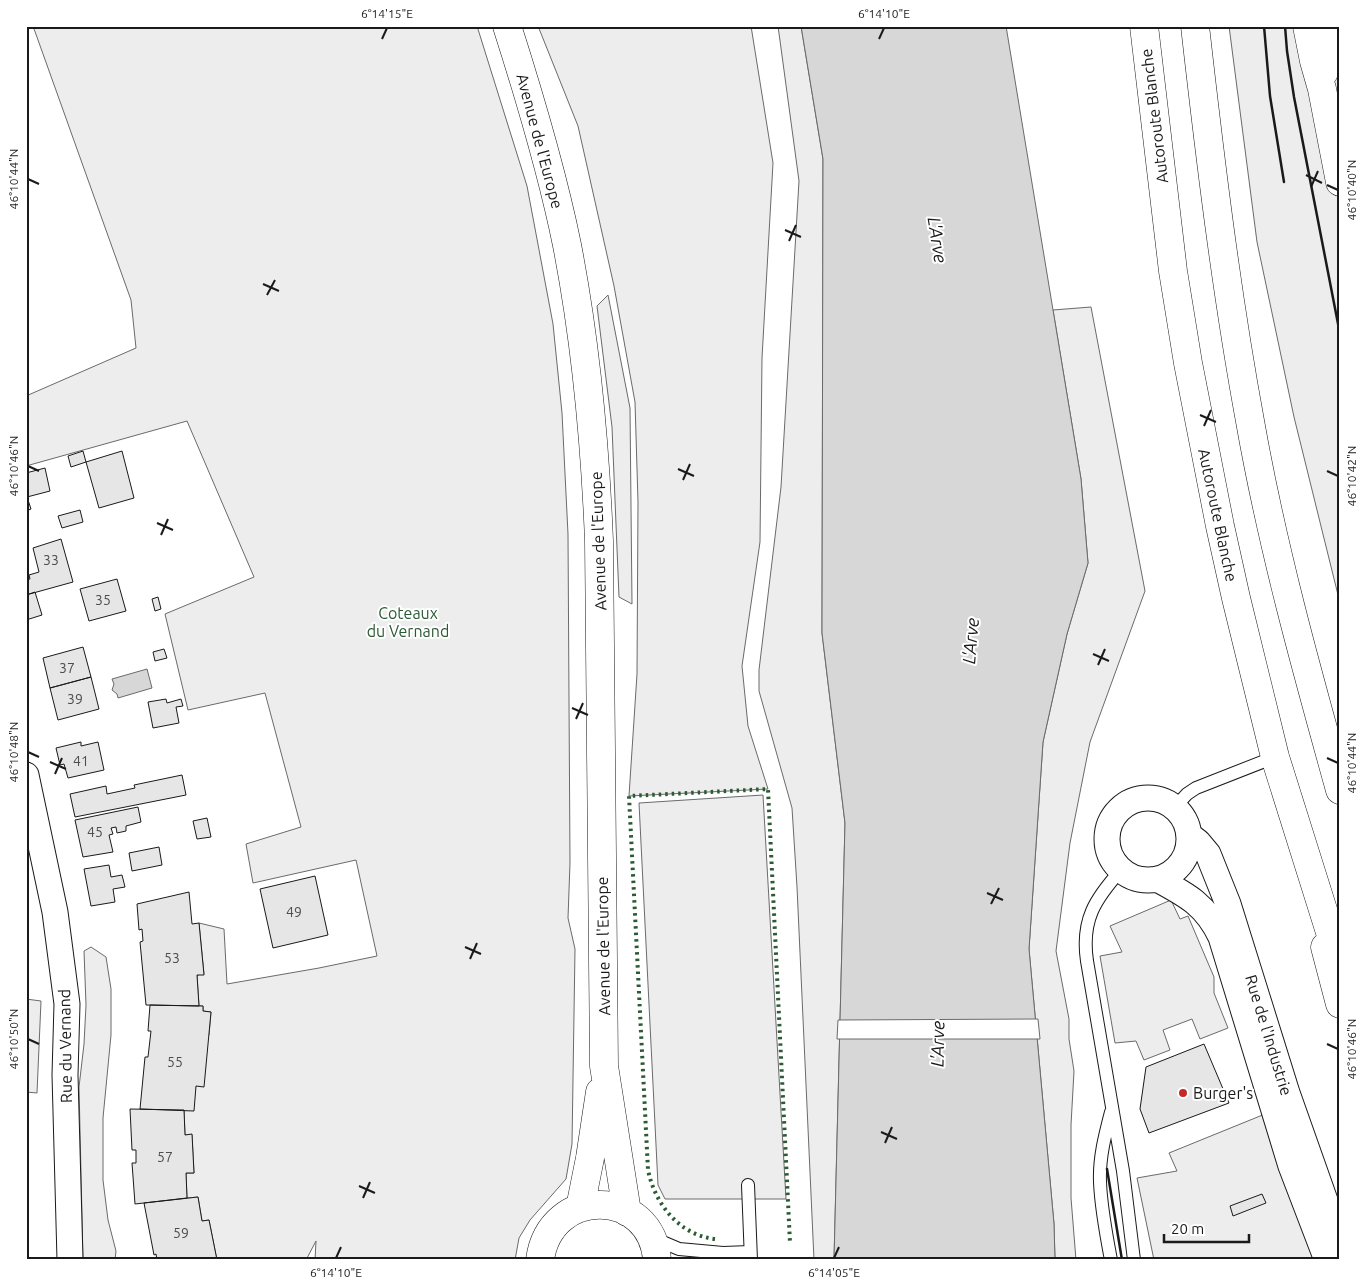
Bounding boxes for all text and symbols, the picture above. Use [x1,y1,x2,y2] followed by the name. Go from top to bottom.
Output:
[361,7,413,20] text: 6°14'15"E
[858,7,910,20] text: 6°14'10"E
[1137,48,1171,184] street label: Autoroute Blanche
[513,72,567,210] street label: Avenue de l'Europe
[7,149,20,209] text: 46°10'44"N
[1345,160,1358,220] text: 46°10'40"N
[924,215,951,264] water label: L'Arve
[7,436,20,496] text: 46°10'46"N
[1345,446,1358,506] text: 46°10'42"N
[1195,447,1241,583] street label: Autoroute Blanche
[587,471,609,611] street label: Avenue de l'Europe
[43,552,59,568] house number: 33
[95,592,111,608] house number: 35
[367,604,449,640] park label: Coteaux du Vernand
[958,617,982,665] water label: L'Arve
[59,660,75,676] house number: 37
[67,691,83,707] house number: 39
[7,722,20,782] text: 46°10'48"N
[1345,733,1358,793] text: 46°10'44"N
[73,753,89,769] house number: 41
[87,824,103,840] house number: 45
[593,876,613,1016] street label: Avenue de l'Europe
[286,904,302,920] house number: 49
[164,950,180,966] house number: 53
[1242,972,1296,1098] street label: Rue de l'Industrie
[55,989,75,1103] street label: Rue du Vernand
[7,1009,20,1069] text: 46°10'50"N
[1345,1019,1358,1079] text: 46°10'46"N
[927,1021,947,1067] water label: L'Arve
[167,1054,183,1070] house number: 55
[1193,1084,1253,1102] place label: Burger's
[1177,1087,1189,1099] marker: Burger's
[157,1149,173,1165] house number: 57
[1164,1211,1248,1243] scale bar
[1171,1220,1204,1237] text: 20 m
[173,1225,189,1241] house number: 59
[310,1266,362,1279] text: 6°14'10"E
[808,1266,860,1279] text: 6°14'05"E

